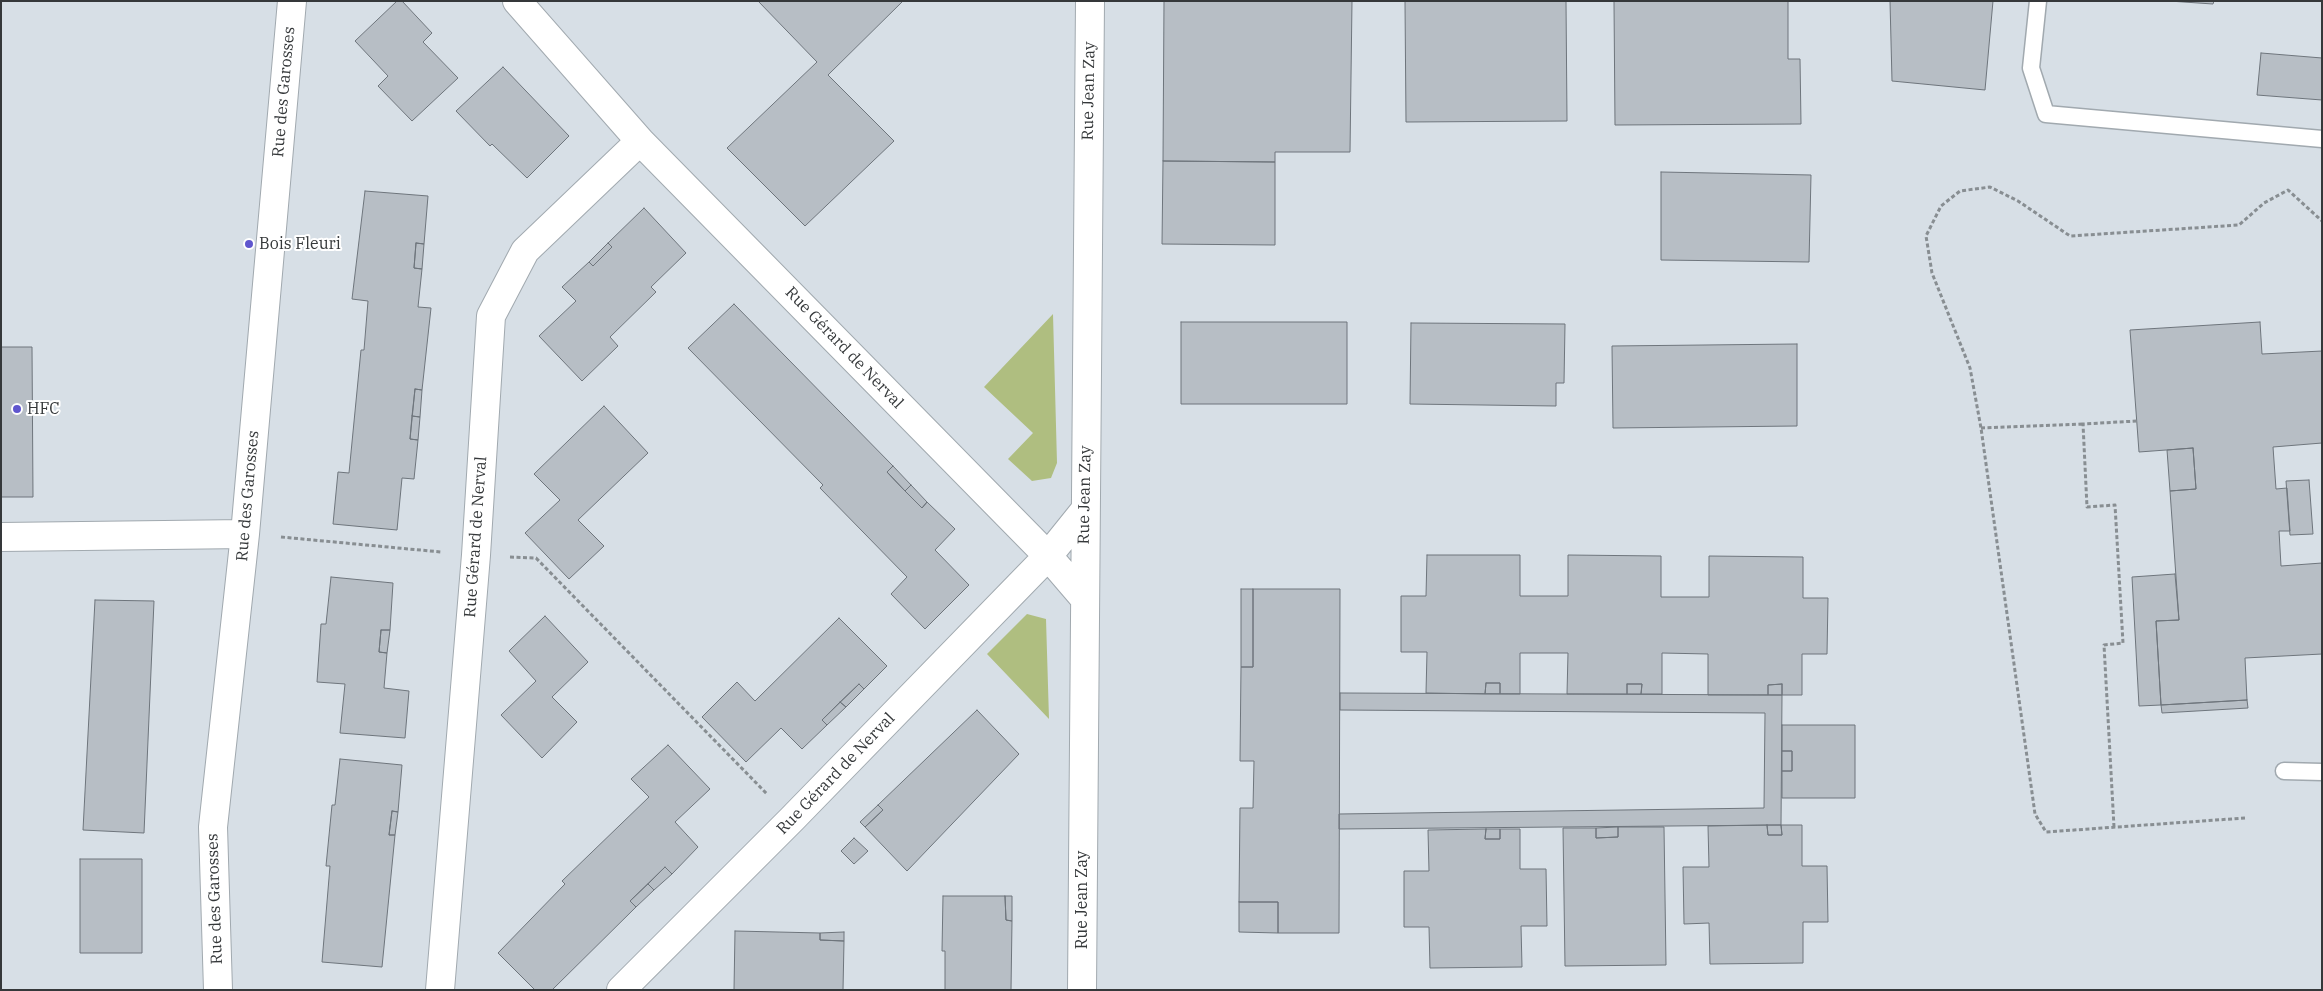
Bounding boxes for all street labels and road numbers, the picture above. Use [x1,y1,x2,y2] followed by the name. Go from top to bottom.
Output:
[269,26,299,158] street label: Rue des Garosses
[1079,41,1099,141] street label: Rue Jean Zay
[781,283,907,413] street label: Rue Gérard de Nerval
[233,430,263,562] street label: Rue des Garosses
[1075,445,1095,545] street label: Rue Jean Zay
[461,456,491,618] street label: Rue Gérard de Nerval
[773,709,899,839] street label: Rue Gérard de Nerval
[203,833,227,965] street label: Rue des Garosses
[1072,851,1092,949] street label: Rue Jean Zay

